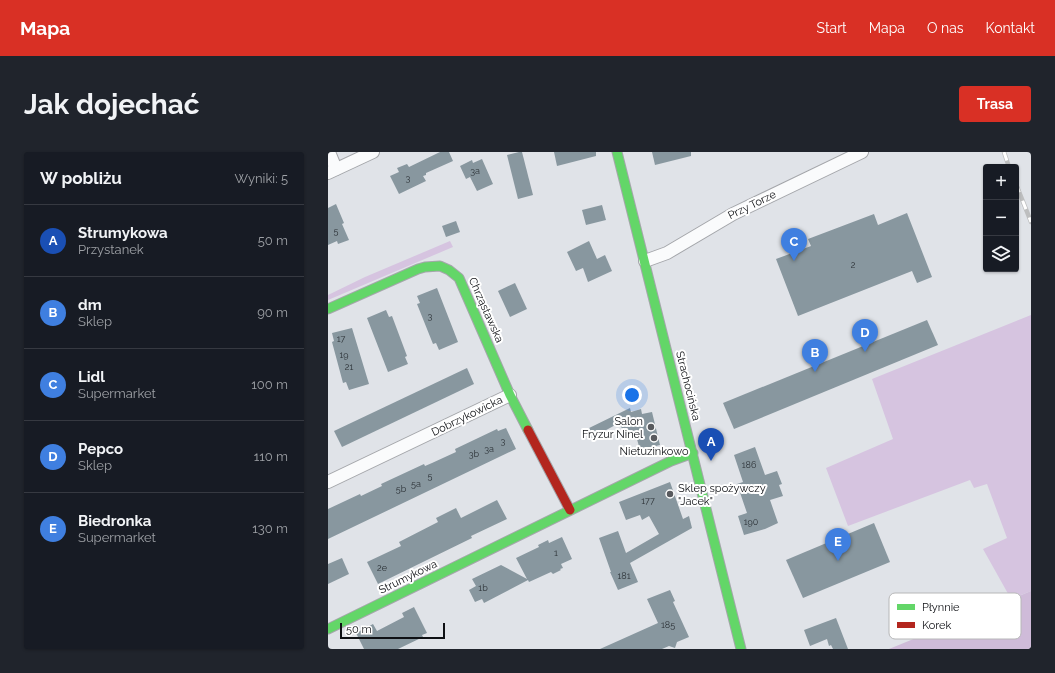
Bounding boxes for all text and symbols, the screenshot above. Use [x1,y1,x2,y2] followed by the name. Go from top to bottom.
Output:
[20,17,70,39] text: Mapa
[817,20,847,36] text: Start
[869,20,905,36] text: Mapa
[927,20,964,36] text: O nas
[986,20,1035,36] text: Kontakt
[959,86,1031,122] button: Trasa
[24,88,200,121] text: Jak dojechać
[983,164,1019,272] map controls
[983,164,1019,200] button: +
[470,166,480,176] house number: 3a
[40,168,122,188] text: W pobliżu
[235,171,288,186] text: Wyniki: 5
[406,173,411,183] house number: 3
[726,188,779,222] street label: Przy Torze
[983,200,1019,236] button: −
[78,224,168,242] text: Strumykowa
[334,226,339,236] house number: 5
[781,228,807,261] pin: C
[49,233,57,248] text: A
[258,233,288,248] text: 50 m
[983,236,1019,272] button: layers
[78,242,144,257] text: Przystanek
[851,260,856,270] house number: 2
[466,275,506,345] street label: Chrząstawska
[78,296,102,314] text: dm
[49,305,57,320] text: B
[257,305,288,320] text: 90 m
[428,311,433,321] house number: 3
[78,314,112,329] text: Sklep
[852,319,878,352] pin: D
[337,334,345,344] house number: 17
[802,339,828,372] pin: B
[339,350,349,360] house number: 19
[673,350,703,422] street label: Strachocińska
[345,362,353,372] house number: 21
[78,368,105,386] text: Lidl
[49,377,57,392] text: C
[251,377,288,392] text: 100 m
[622,385,642,405] your location
[78,386,156,401] text: Supermarket
[429,393,505,439] street label: Dobrzykowicka
[582,415,643,441] place label: Salon Fryzur Ninel
[646,422,656,432] marker: Salon Fryzur Ninel
[698,428,724,461] pin: A
[649,433,659,443] marker: Nietuzinkowo
[501,436,506,446] house number: 3
[78,440,123,458] text: Pepco
[484,444,494,454] house number: 3a
[620,445,689,458] place label: Nietuzinkowo
[48,449,58,464] text: D
[254,449,288,464] text: 110 m
[469,449,480,459] house number: 3b
[78,458,112,473] text: Sklep
[742,460,757,470] house number: 186
[428,471,433,481] house number: 5
[411,479,421,489] house number: 5a
[678,482,766,508] place label: Sklep spożywczy "Jacek"
[396,484,407,494] house number: 5b
[665,489,675,499] marker: Sklep spożywczy "Jacek"
[641,496,655,506] house number: 177
[78,512,151,530] text: Biedronka
[744,517,759,527] house number: 190
[49,521,57,536] text: E
[252,521,288,536] text: 130 m
[825,528,851,561] pin: E
[78,530,156,545] text: Supermarket
[554,548,558,558] house number: 1
[377,557,439,597] street label: Strumykowa
[377,563,388,573] house number: 2e
[617,571,631,581] house number: 181
[478,583,488,593] house number: 1b
[889,593,1021,639] legend
[922,601,960,614] text: Płynnie
[922,619,951,632] text: Korek
[661,620,675,630] house number: 185
[340,621,445,640] scale bar
[346,623,372,636] text: 50 m

